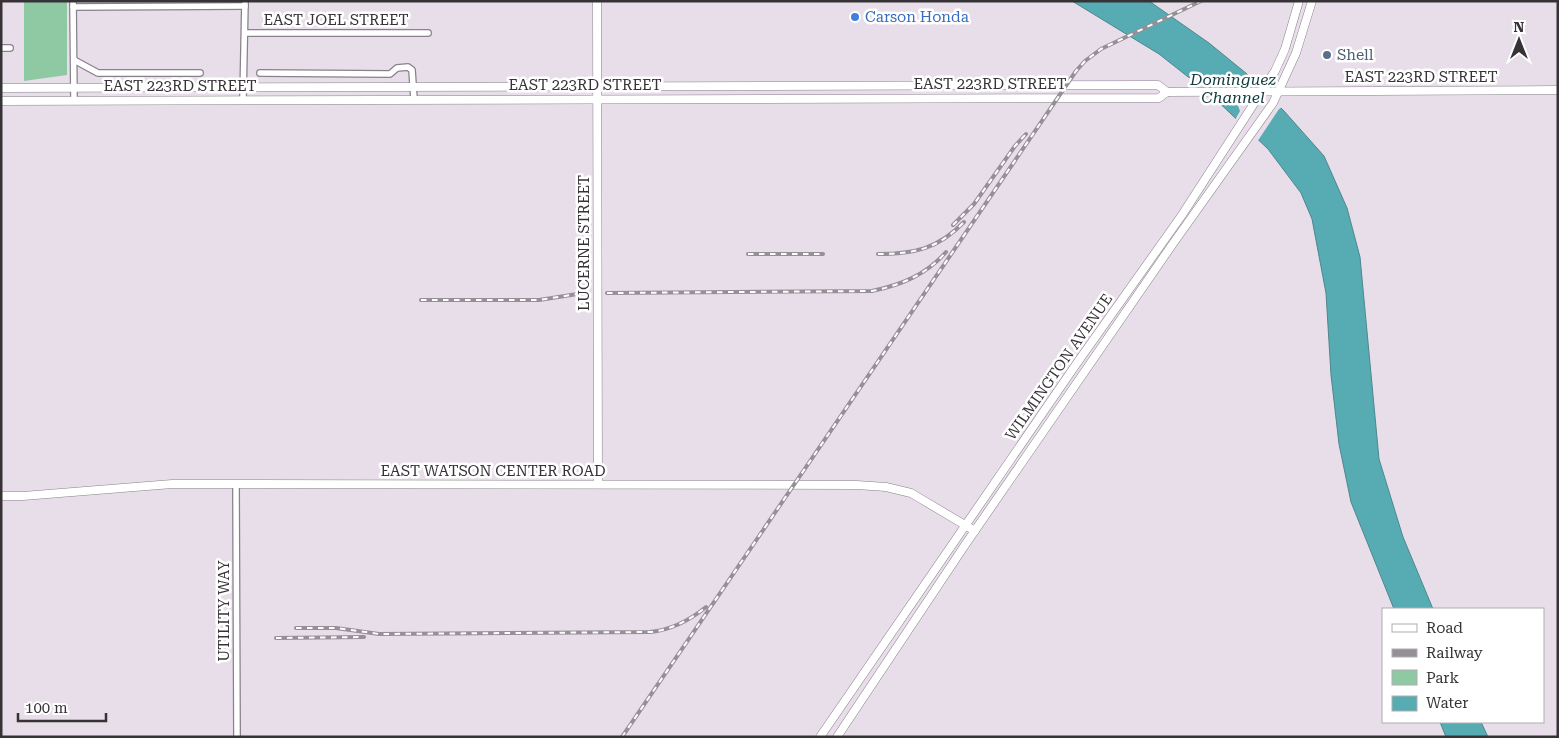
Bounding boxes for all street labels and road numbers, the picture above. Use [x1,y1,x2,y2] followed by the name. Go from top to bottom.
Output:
[263,11,409,29] street label: EAST JOEL STREET
[1344,68,1498,86] street label: EAST 223RD STREET
[913,75,1067,93] street label: EAST 223RD STREET
[508,76,662,94] street label: EAST 223RD STREET
[103,77,257,95] street label: EAST 223RD STREET
[575,175,593,311] street label: LUCERNE STREET
[1002,290,1116,444] street label: WILMINGTON AVENUE
[380,462,606,480] street label: EAST WATSON CENTER ROAD
[215,560,233,662] street label: UTILITY WAY

